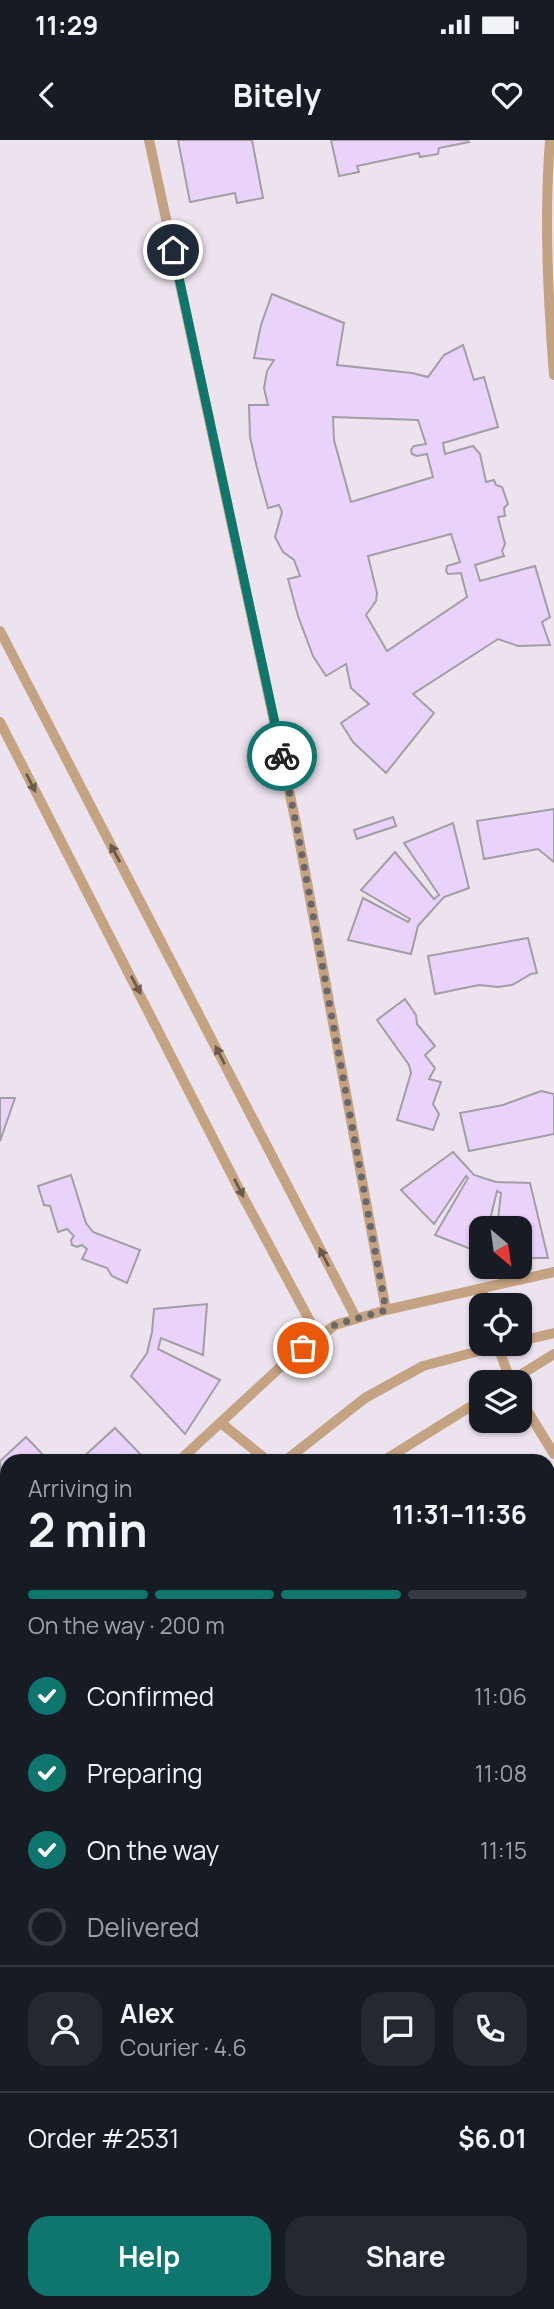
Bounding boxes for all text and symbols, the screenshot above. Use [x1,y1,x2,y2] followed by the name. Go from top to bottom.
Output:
[35,7,98,43] text: 11:29
[233,73,321,117] text: Bitely
[28,76,66,114] icon: back
[488,76,526,114] icon: heart
[143,220,203,280] pin
[154,231,192,269] icon: home
[247,721,317,791] courier
[263,737,301,775] icon: bike
[25,773,37,793] one-way arrow
[109,843,121,863] one-way arrow
[130,975,142,995] one-way arrow
[215,1045,226,1065] one-way arrow
[233,1178,244,1198] one-way arrow
[469,1216,532,1279] north arrow
[469,1216,532,1433] map controls
[319,1247,330,1267] one-way arrow
[469,1293,532,1356] button: locate
[273,1318,333,1378] pin
[284,1329,322,1367] icon: bag
[469,1370,532,1433] button: layers
[28,1472,133,1504] text: Arriving in
[392,1496,527,1532] text: 11:31–11:36
[28,1498,148,1561] text: 2 min
[28,1609,225,1641] text: On the way · 200 m
[28,1677,66,1715] icon: check
[87,1678,214,1714] text: Confirmed
[474,1680,527,1712] text: 11:06
[28,1754,66,1792] icon: check
[87,1755,203,1791] text: Preparing
[475,1757,527,1789] text: 11:08
[28,1831,66,1869] icon: check
[87,1832,219,1868] text: On the way
[480,1834,527,1866] text: 11:15
[87,1909,199,1945] text: Delivered
[28,1992,102,2066] button: person
[361,1992,435,2066] button: chat
[453,1992,527,2066] button: phone
[120,1995,174,2031] text: Alex
[120,2031,247,2063] text: Courier · 4.6
[28,2120,179,2156] text: Order #2531
[458,2120,527,2156] text: $6.01
[28,2216,271,2296] button: Help
[285,2216,527,2296] button: Share

